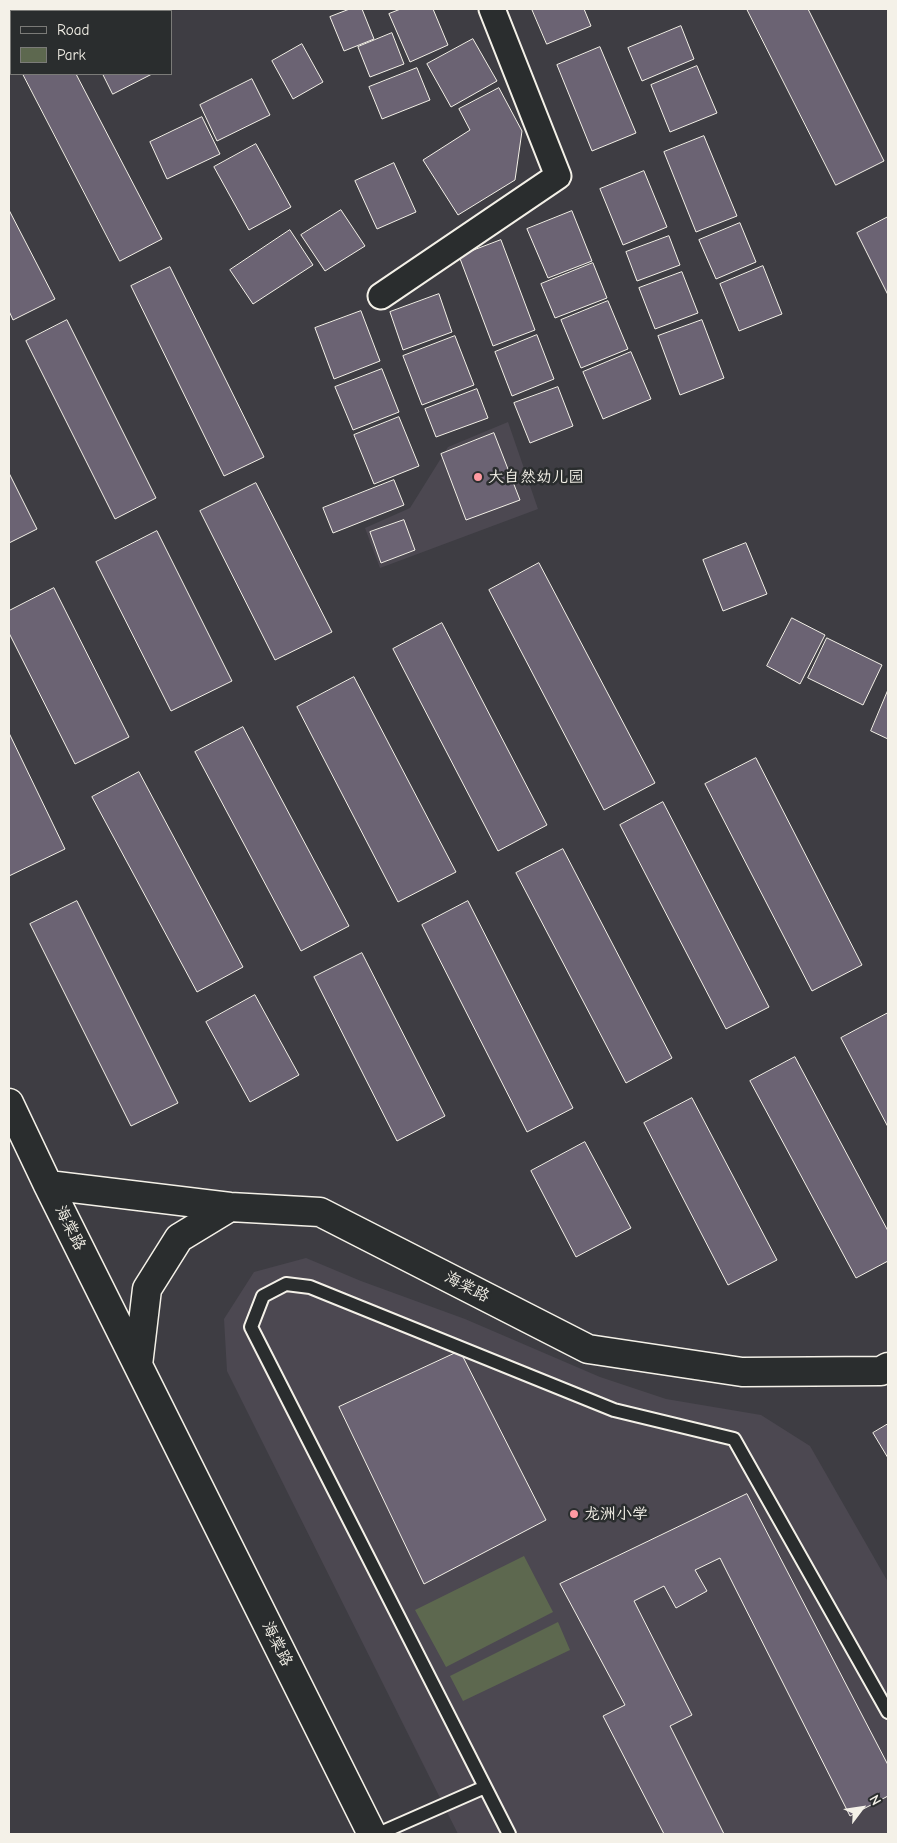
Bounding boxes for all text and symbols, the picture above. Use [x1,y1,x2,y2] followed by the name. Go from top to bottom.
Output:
[10,10,172,75] legend
[57,21,89,39] text: Road
[57,46,86,64] text: Park
[488,467,584,487] place label: 大自然幼儿园
[472,471,484,483] marker: 大自然幼儿园
[51,1202,89,1254] street label: 海棠路
[441,1268,493,1306] street label: 海棠路
[584,1504,648,1524] place label: 龙洲小学
[568,1508,580,1520] marker: 龙洲小学
[258,1618,296,1670] street label: 海棠路
[837,1783,887,1833] north arrow
[866,1792,885,1808] text: N

